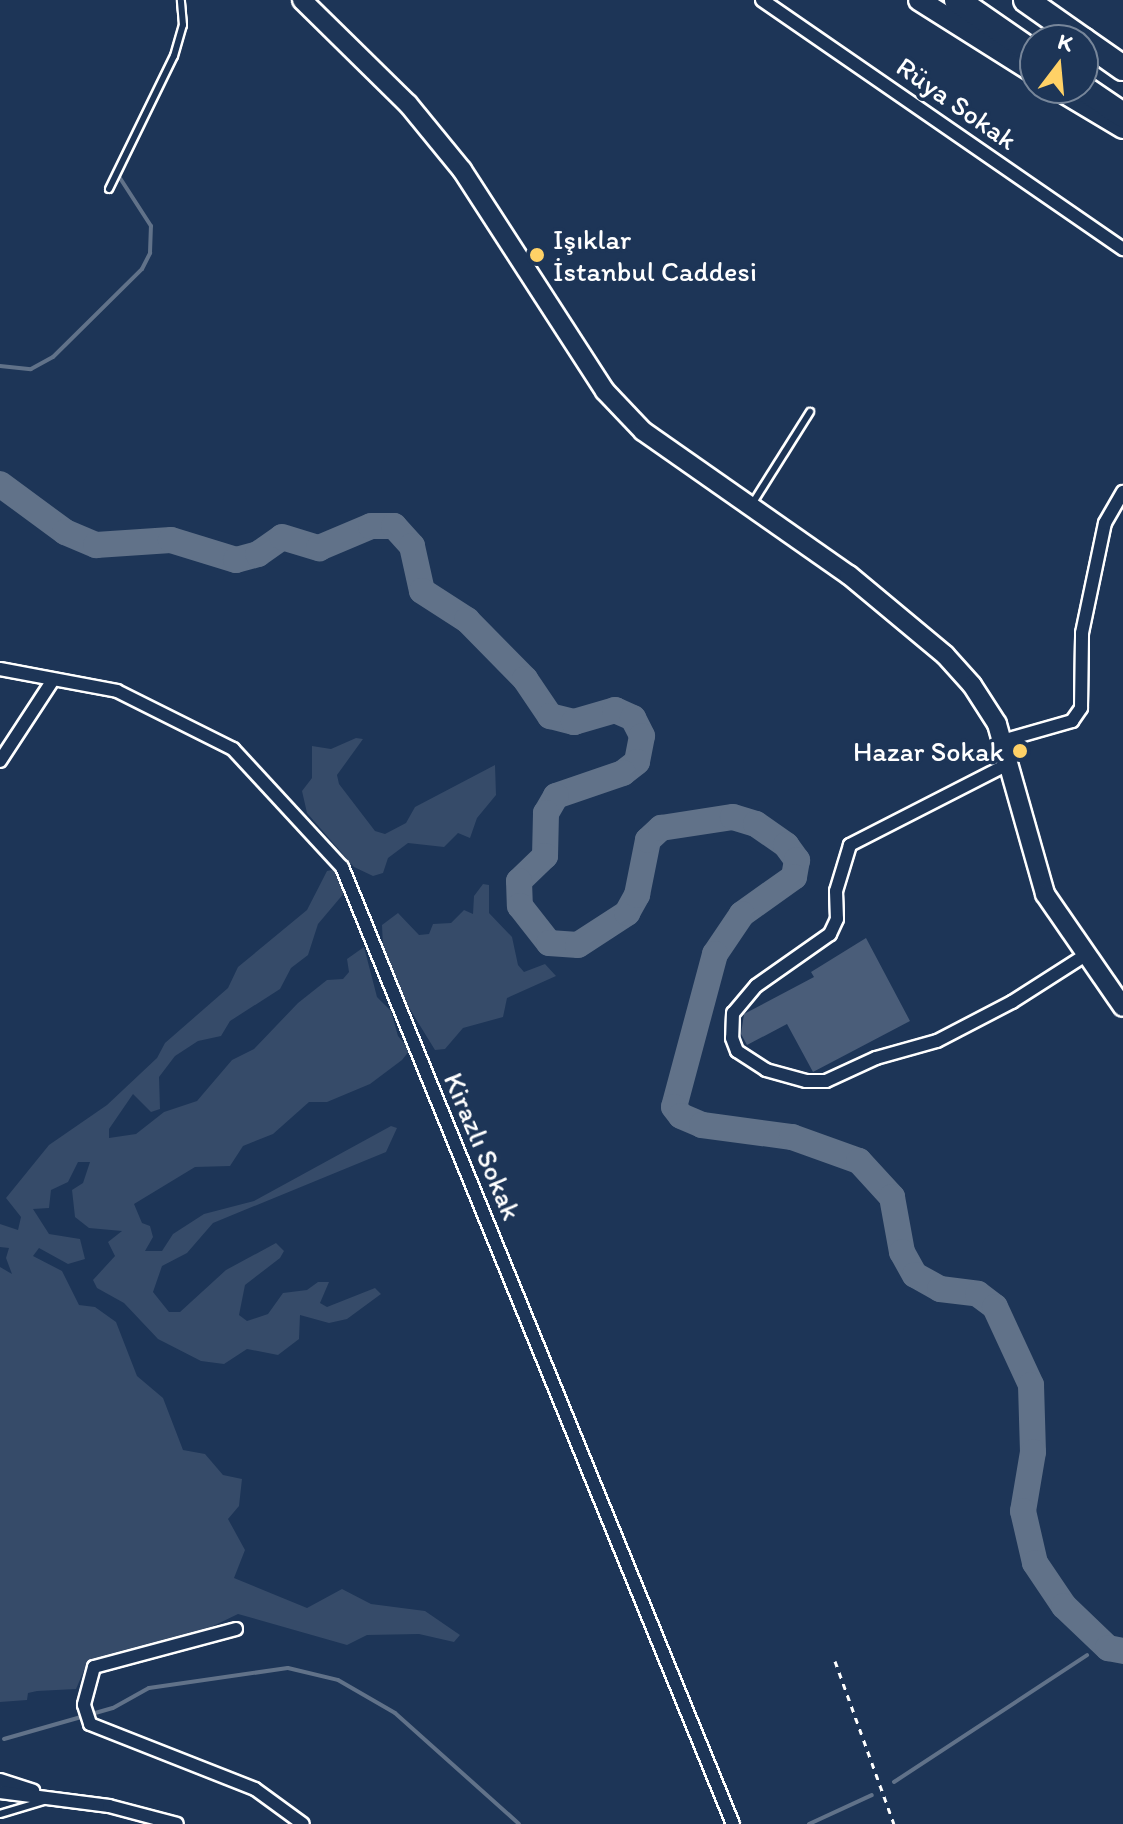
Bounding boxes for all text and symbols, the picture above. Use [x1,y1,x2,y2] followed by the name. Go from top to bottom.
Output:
[1019,24,1099,104] north arrow
[1055,27,1076,57] text: K
[890,49,1024,157] street label: Rüya Sokak
[553,222,757,288] place label: Işıklar İstanbul Caddesi
[528,246,546,264] marker: Işıklar İstanbul Caddesi
[854,734,1004,768] place label: Hazar Sokak
[1011,742,1029,760] marker: Hazar Sokak
[437,1067,529,1225] street label: Kirazlı Sokak

